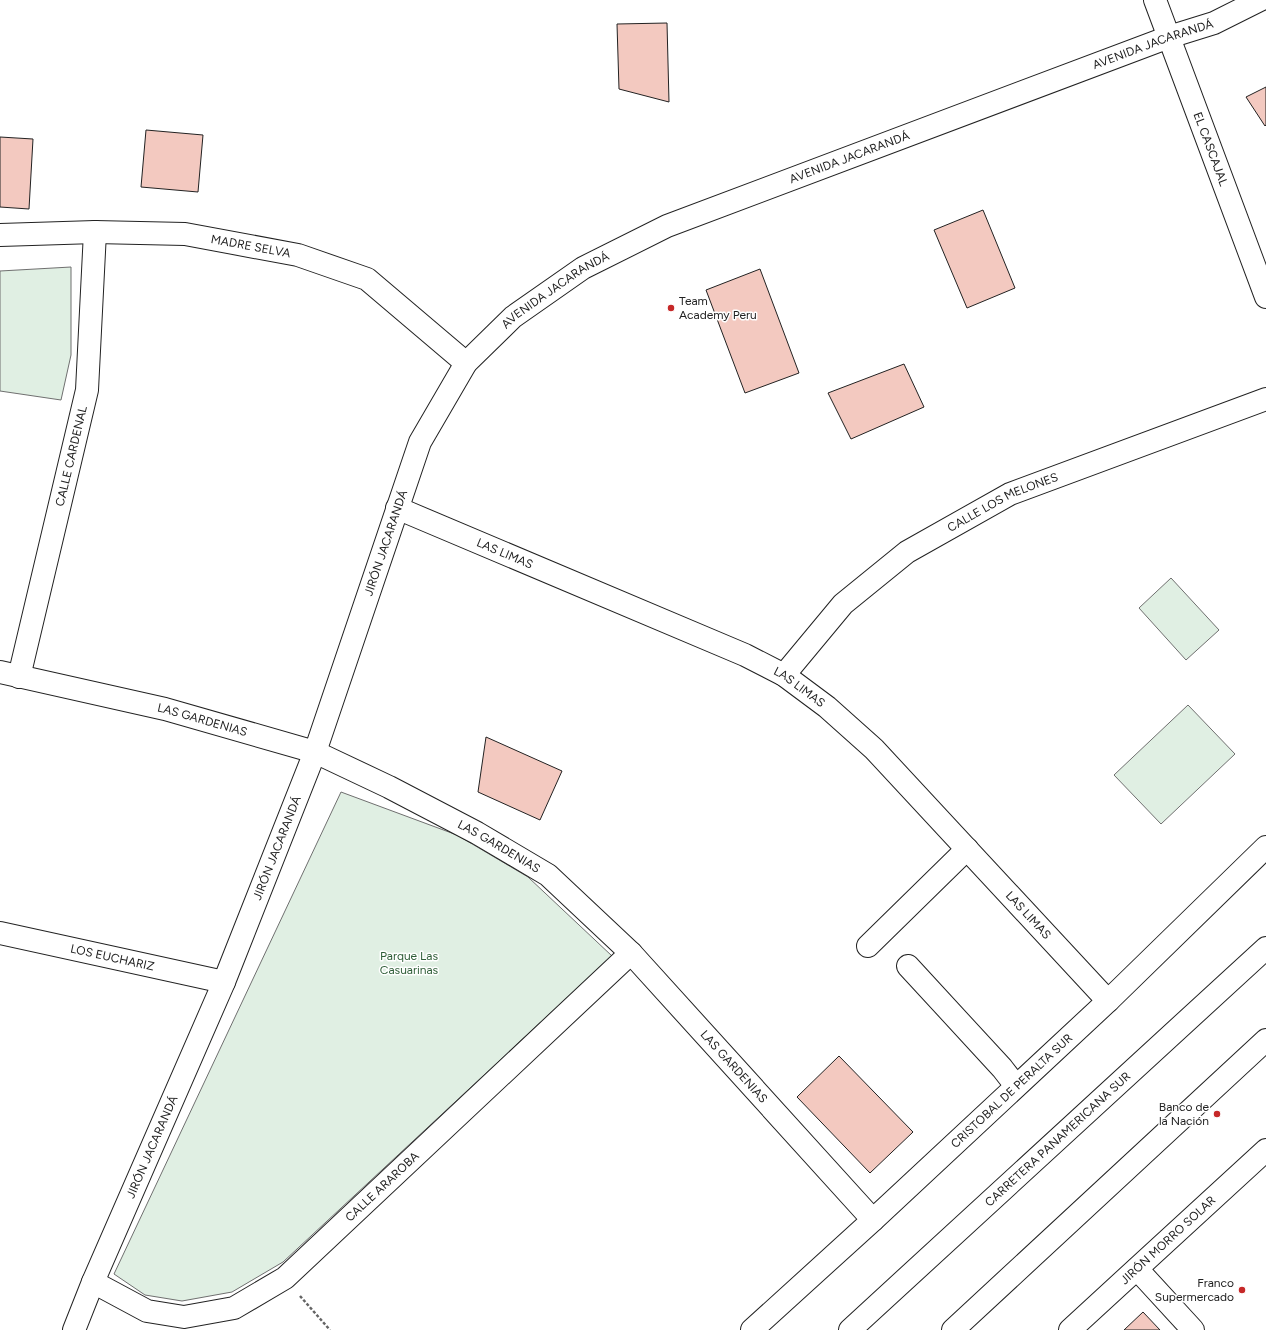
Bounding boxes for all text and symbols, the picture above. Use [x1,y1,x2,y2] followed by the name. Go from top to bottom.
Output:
[1091,17,1215,72] street label: AVENIDA JACARANDÁ
[1190,110,1231,189] street label: EL CASCAJAL
[787,128,911,186] street label: AVENIDA JACARANDÁ
[210,232,292,260] street label: MADRE SELVA
[499,249,611,331] street label: AVENIDA JACARANDÁ
[679,294,757,322] place label: Team Academy Peru
[666,303,676,313] marker: Team Academy Peru
[53,404,90,508] street label: CALLE CARDENAL
[945,470,1060,535] street label: CALLE LOS MELONES
[361,488,410,598] street label: JIRÓN JACARANDÁ
[474,535,535,572] street label: LAS LIMAS
[771,664,828,710] street label: LAS LIMAS
[156,701,249,739] street label: LAS GARDENIAS
[250,794,304,902] street label: JIRÓN JACARANDÁ
[455,817,543,876] street label: LAS GARDENIAS
[1003,888,1054,942] street label: LAS LIMAS
[69,942,156,974] street label: LOS EUCHARIZ
[380,949,439,977] park label: Parque Las Casuarinas
[698,1027,770,1106] street label: LAS GARDENIAS
[948,1031,1075,1151] street label: CRISTOBAL DE PERALTA SUR
[982,1069,1133,1209] street label: CARRETERA PANAMERICANA SUR
[123,1093,181,1200] street label: JIRÓN JACARANDÁ
[1159,1100,1209,1128] place label: Banco de la Nación
[1212,1109,1222,1119] marker: Banco de la Nación
[343,1149,422,1225] street label: CALLE ARAROBA
[1118,1193,1218,1287] street label: JIRÓN MORRO SOLAR
[1155,1276,1234,1304] place label: Franco Supermercado
[1237,1285,1247,1295] marker: Franco Supermercado

